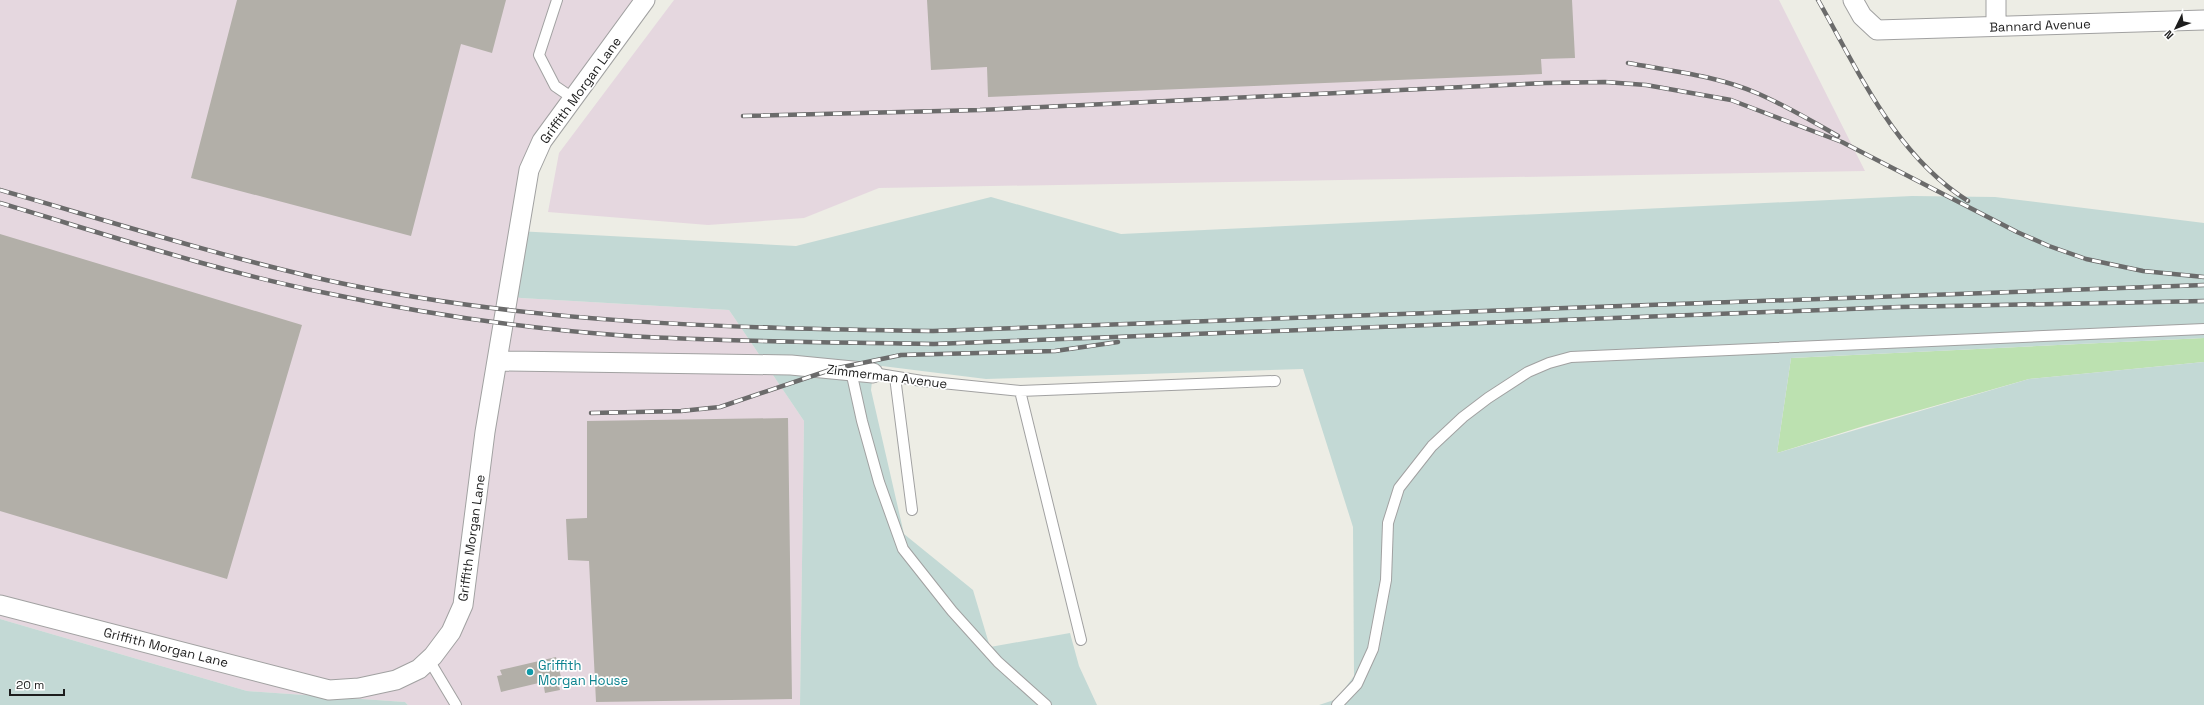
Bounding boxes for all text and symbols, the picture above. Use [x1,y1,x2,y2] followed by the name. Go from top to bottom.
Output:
[2156,8,2196,48] north arrow
[1989,15,2091,36] street label: Bannard Avenue
[2161,27,2176,42] text: N
[536,33,625,147] street label: Griffith Morgan Lane
[826,361,948,392] street label: Zimmerman Avenue
[454,473,489,603] street label: Griffith Morgan Lane
[102,624,230,671] street label: Griffith Morgan Lane
[538,657,628,689] place label: Griffith Morgan House
[525,667,535,677] marker: Griffith Morgan House
[10,671,64,697] scale bar
[16,677,44,693] text: 20 m

